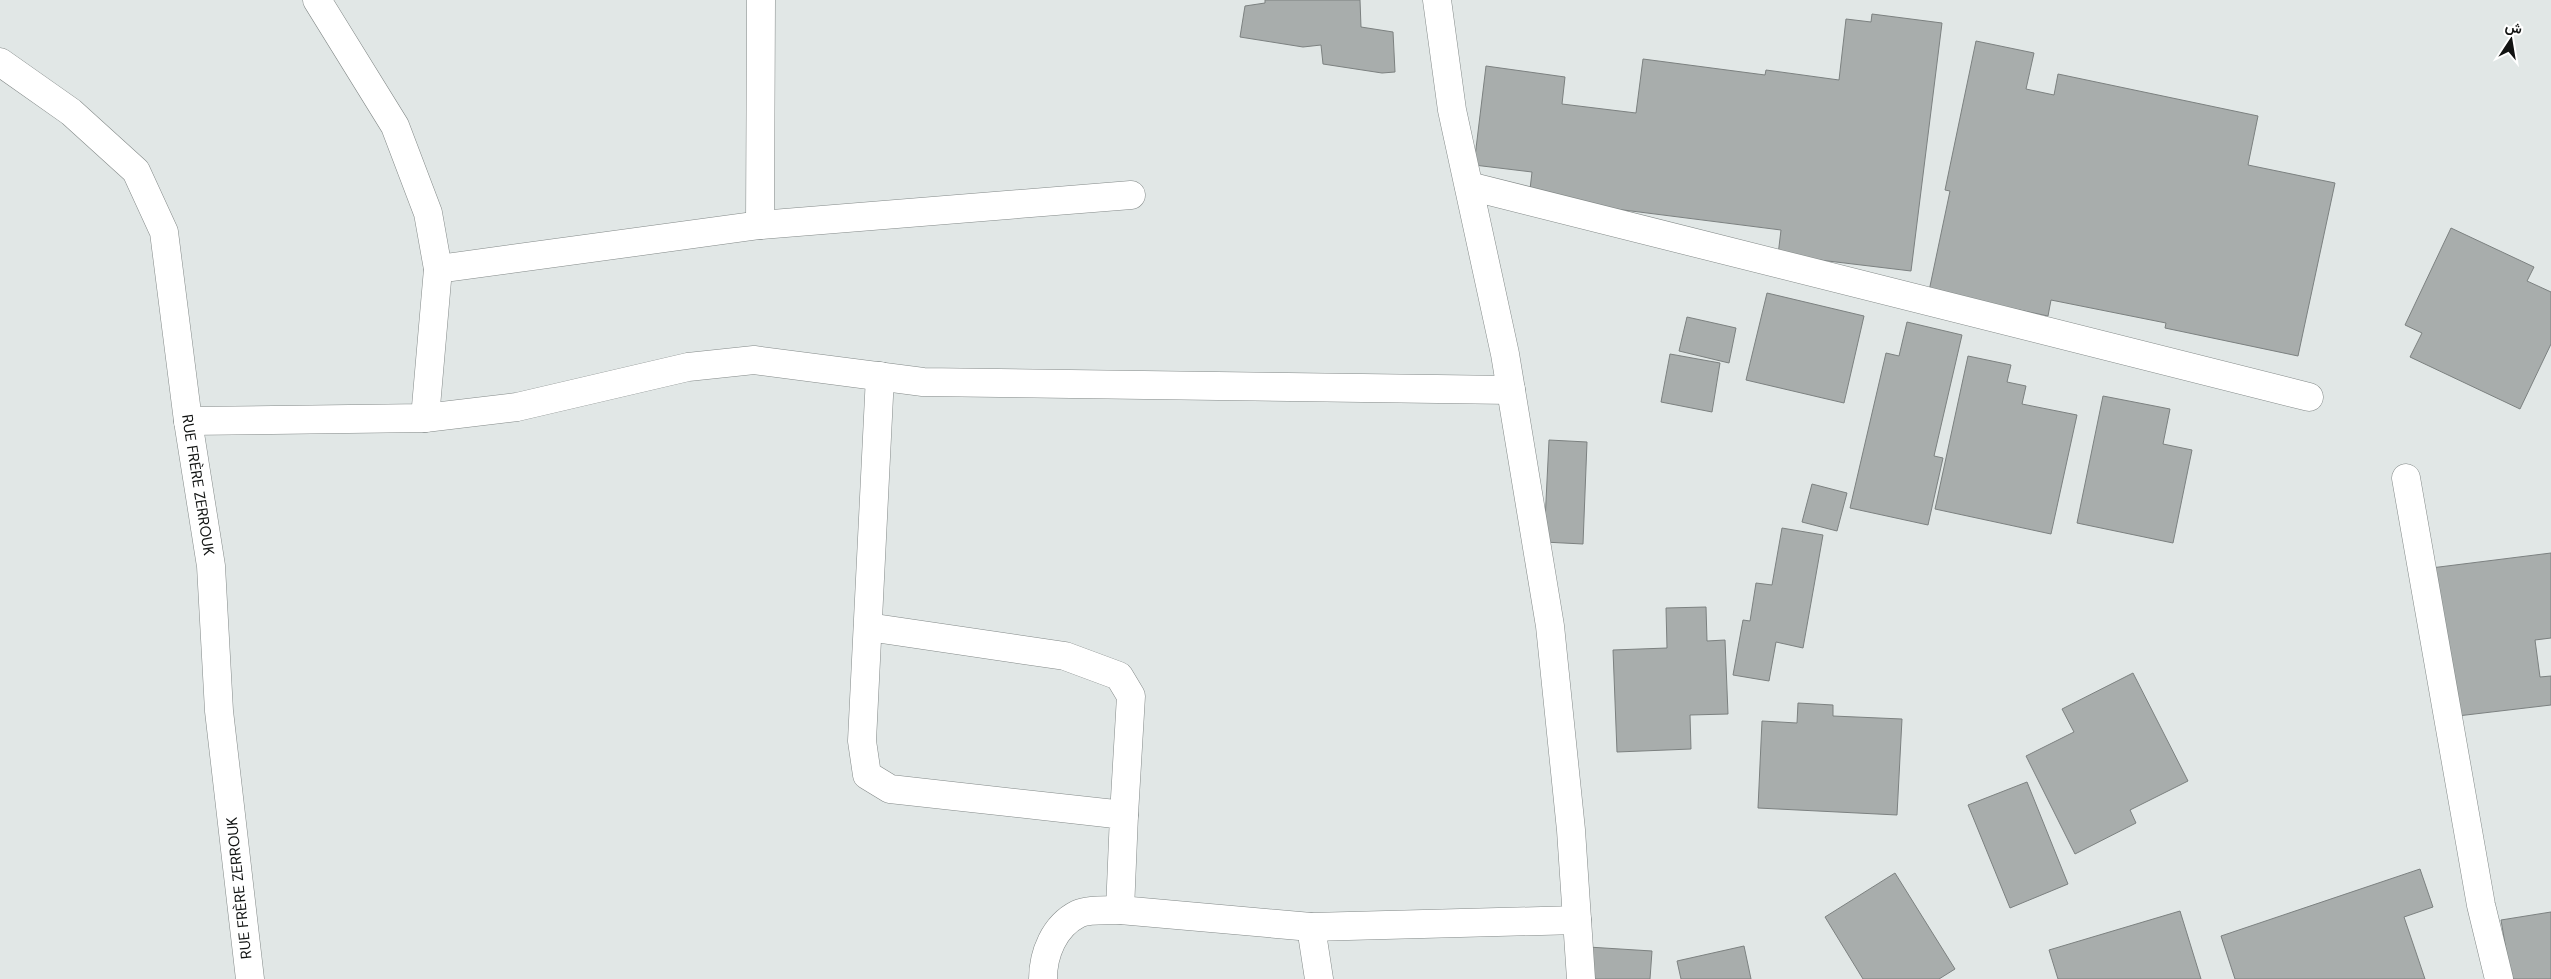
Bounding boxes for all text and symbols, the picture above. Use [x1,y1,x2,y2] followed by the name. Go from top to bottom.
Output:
[2486,15,2536,65] north arrow
[2504,17,2524,38] text: ش
[177,413,219,557] street label: RUE FRÈRE ZERROUK
[222,816,256,960] street label: RUE FRÈRE ZERROUK

